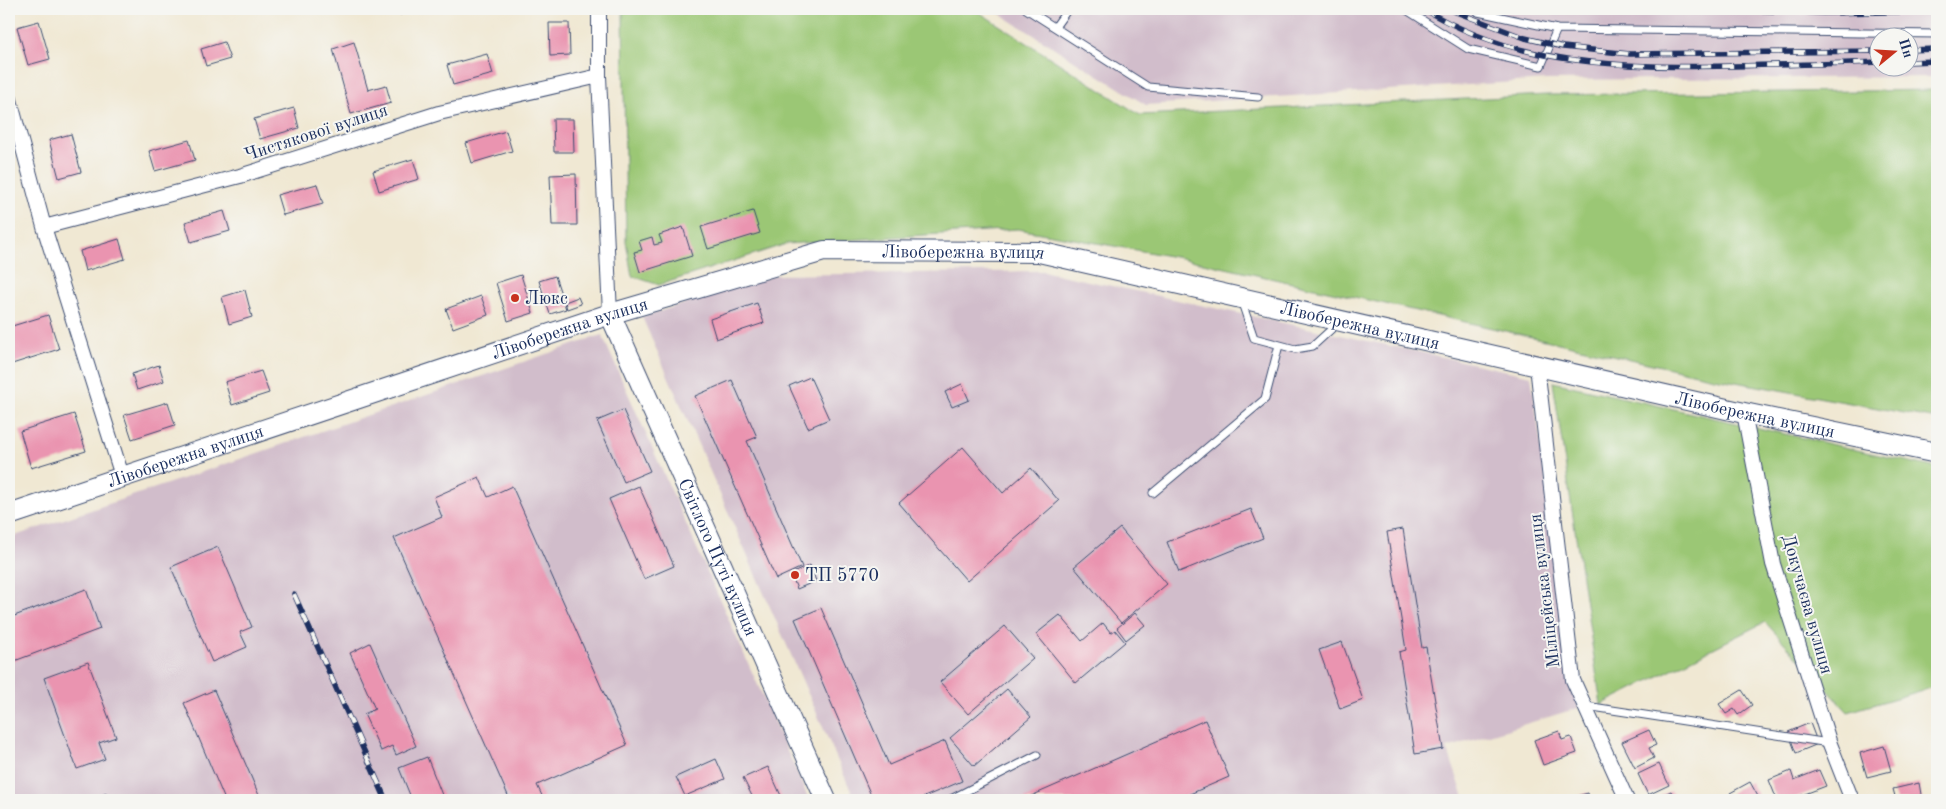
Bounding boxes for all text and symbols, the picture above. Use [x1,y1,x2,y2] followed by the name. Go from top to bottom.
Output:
[1868,28,1918,78] north arrow
[1896,37,1915,60] text: Пн
[242,101,390,165] street label: Чистякової вулиця
[882,243,1046,263] street label: Лівобережна вулиця
[525,290,568,308] place label: Люкс
[509,292,521,304] marker: Люкс
[490,295,650,363] street label: Лівобережна вулиця
[1278,299,1441,353] street label: Лівобережна вулиця
[1673,389,1836,442] street label: Лівобережна вулиця
[105,423,266,491] street label: Лівобережна вулиця
[674,476,760,639] street label: Світлого Путі вулиця
[1527,513,1563,669] street label: Міліцейська вулиця
[1778,532,1836,676] street label: Докучаєва вулиця
[805,567,879,585] place label: ТП 5770
[789,569,801,581] marker: ТП 5770

